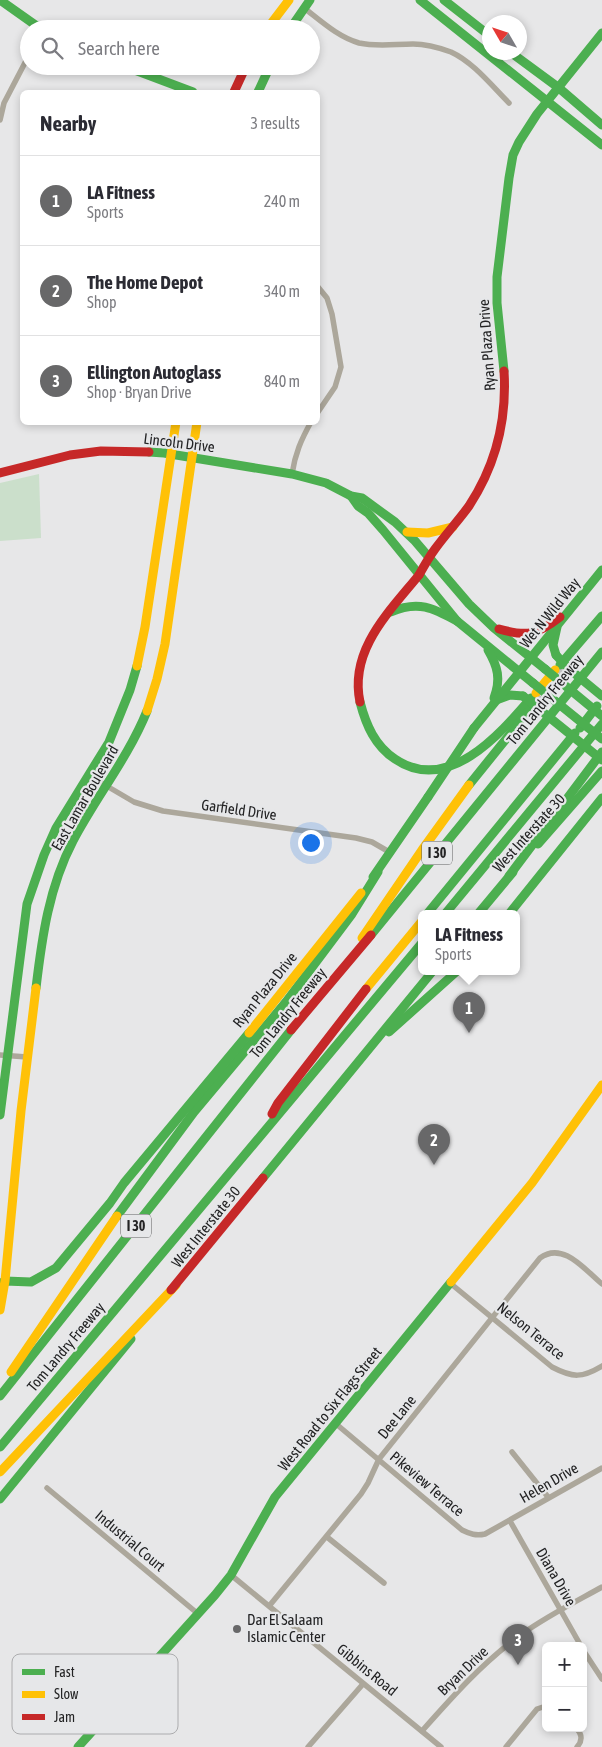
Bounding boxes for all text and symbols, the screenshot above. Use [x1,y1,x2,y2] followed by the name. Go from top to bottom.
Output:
[482,15,527,60] north arrow
[20,20,320,75] search box
[38,34,66,62] icon: search
[78,37,160,59] text: Search here
[40,111,96,135] text: Nearby
[250,114,300,132] text: 3 results
[87,181,155,203] text: LA Fitness
[52,192,60,210] text: 1
[264,192,300,210] text: 240 m
[87,203,124,221] text: Sports
[87,271,203,293] text: The Home Depot
[52,282,60,300] text: 2
[264,282,300,300] text: 340 m
[87,293,117,311] text: Shop
[475,299,498,391] street label: Ryan Plaza Drive
[87,361,221,383] text: Ellington Autoglass
[52,372,60,390] text: 3
[264,372,300,390] text: 840 m
[87,383,192,401] text: Shop · Bryan Drive
[143,430,216,455] street label: Lincoln Drive
[516,574,583,651] street label: Wet N Wild Way
[503,651,586,748] street label: Tom Landry Freeway
[48,742,122,853] street label: East Lamar Boulevard
[489,790,568,875] street label: West Interstate 30
[200,796,278,823] street label: Garfield Drive
[298,830,324,856] your location
[422,841,452,864] road number: I 30
[418,910,520,975] popup
[435,923,503,945] text: LA Fitness
[435,945,472,963] text: Sports
[229,949,300,1031] street label: Ryan Plaza Drive
[246,964,329,1061] street label: Tom Landry Freeway
[453,992,485,1033] pin: 1
[418,1124,450,1165] pin: 2
[168,1183,243,1271] street label: West Interstate 30
[121,1214,151,1238] road number: I 30
[494,1298,569,1363] street label: Nelson Terrace
[23,1299,108,1395] street label: Tom Landry Freeway
[274,1343,385,1474] street label: West Road to Six Flags Street
[374,1391,419,1442] street label: Dee Lane
[387,1448,468,1520] street label: Pikeview Terrace
[517,1459,581,1506] street label: Helen Drive
[92,1507,169,1575] street label: Industrial Court
[533,1545,580,1609] street label: Diana Drive
[247,1611,326,1645] place label: Dar El Salaam Islamic Center
[231,1623,243,1635] marker: Dar El Salaam Islamic Center
[502,1624,534,1665] pin: 3
[334,1640,401,1699] street label: Gibbins Road
[542,1642,587,1732] map controls
[542,1642,587,1687] button: +
[434,1643,491,1699] street label: Bryan Drive
[12,1654,178,1734] legend
[54,1664,75,1680] text: Fast
[54,1686,79,1702] text: Slow
[542,1687,587,1732] button: −
[54,1709,75,1725] text: Jam

